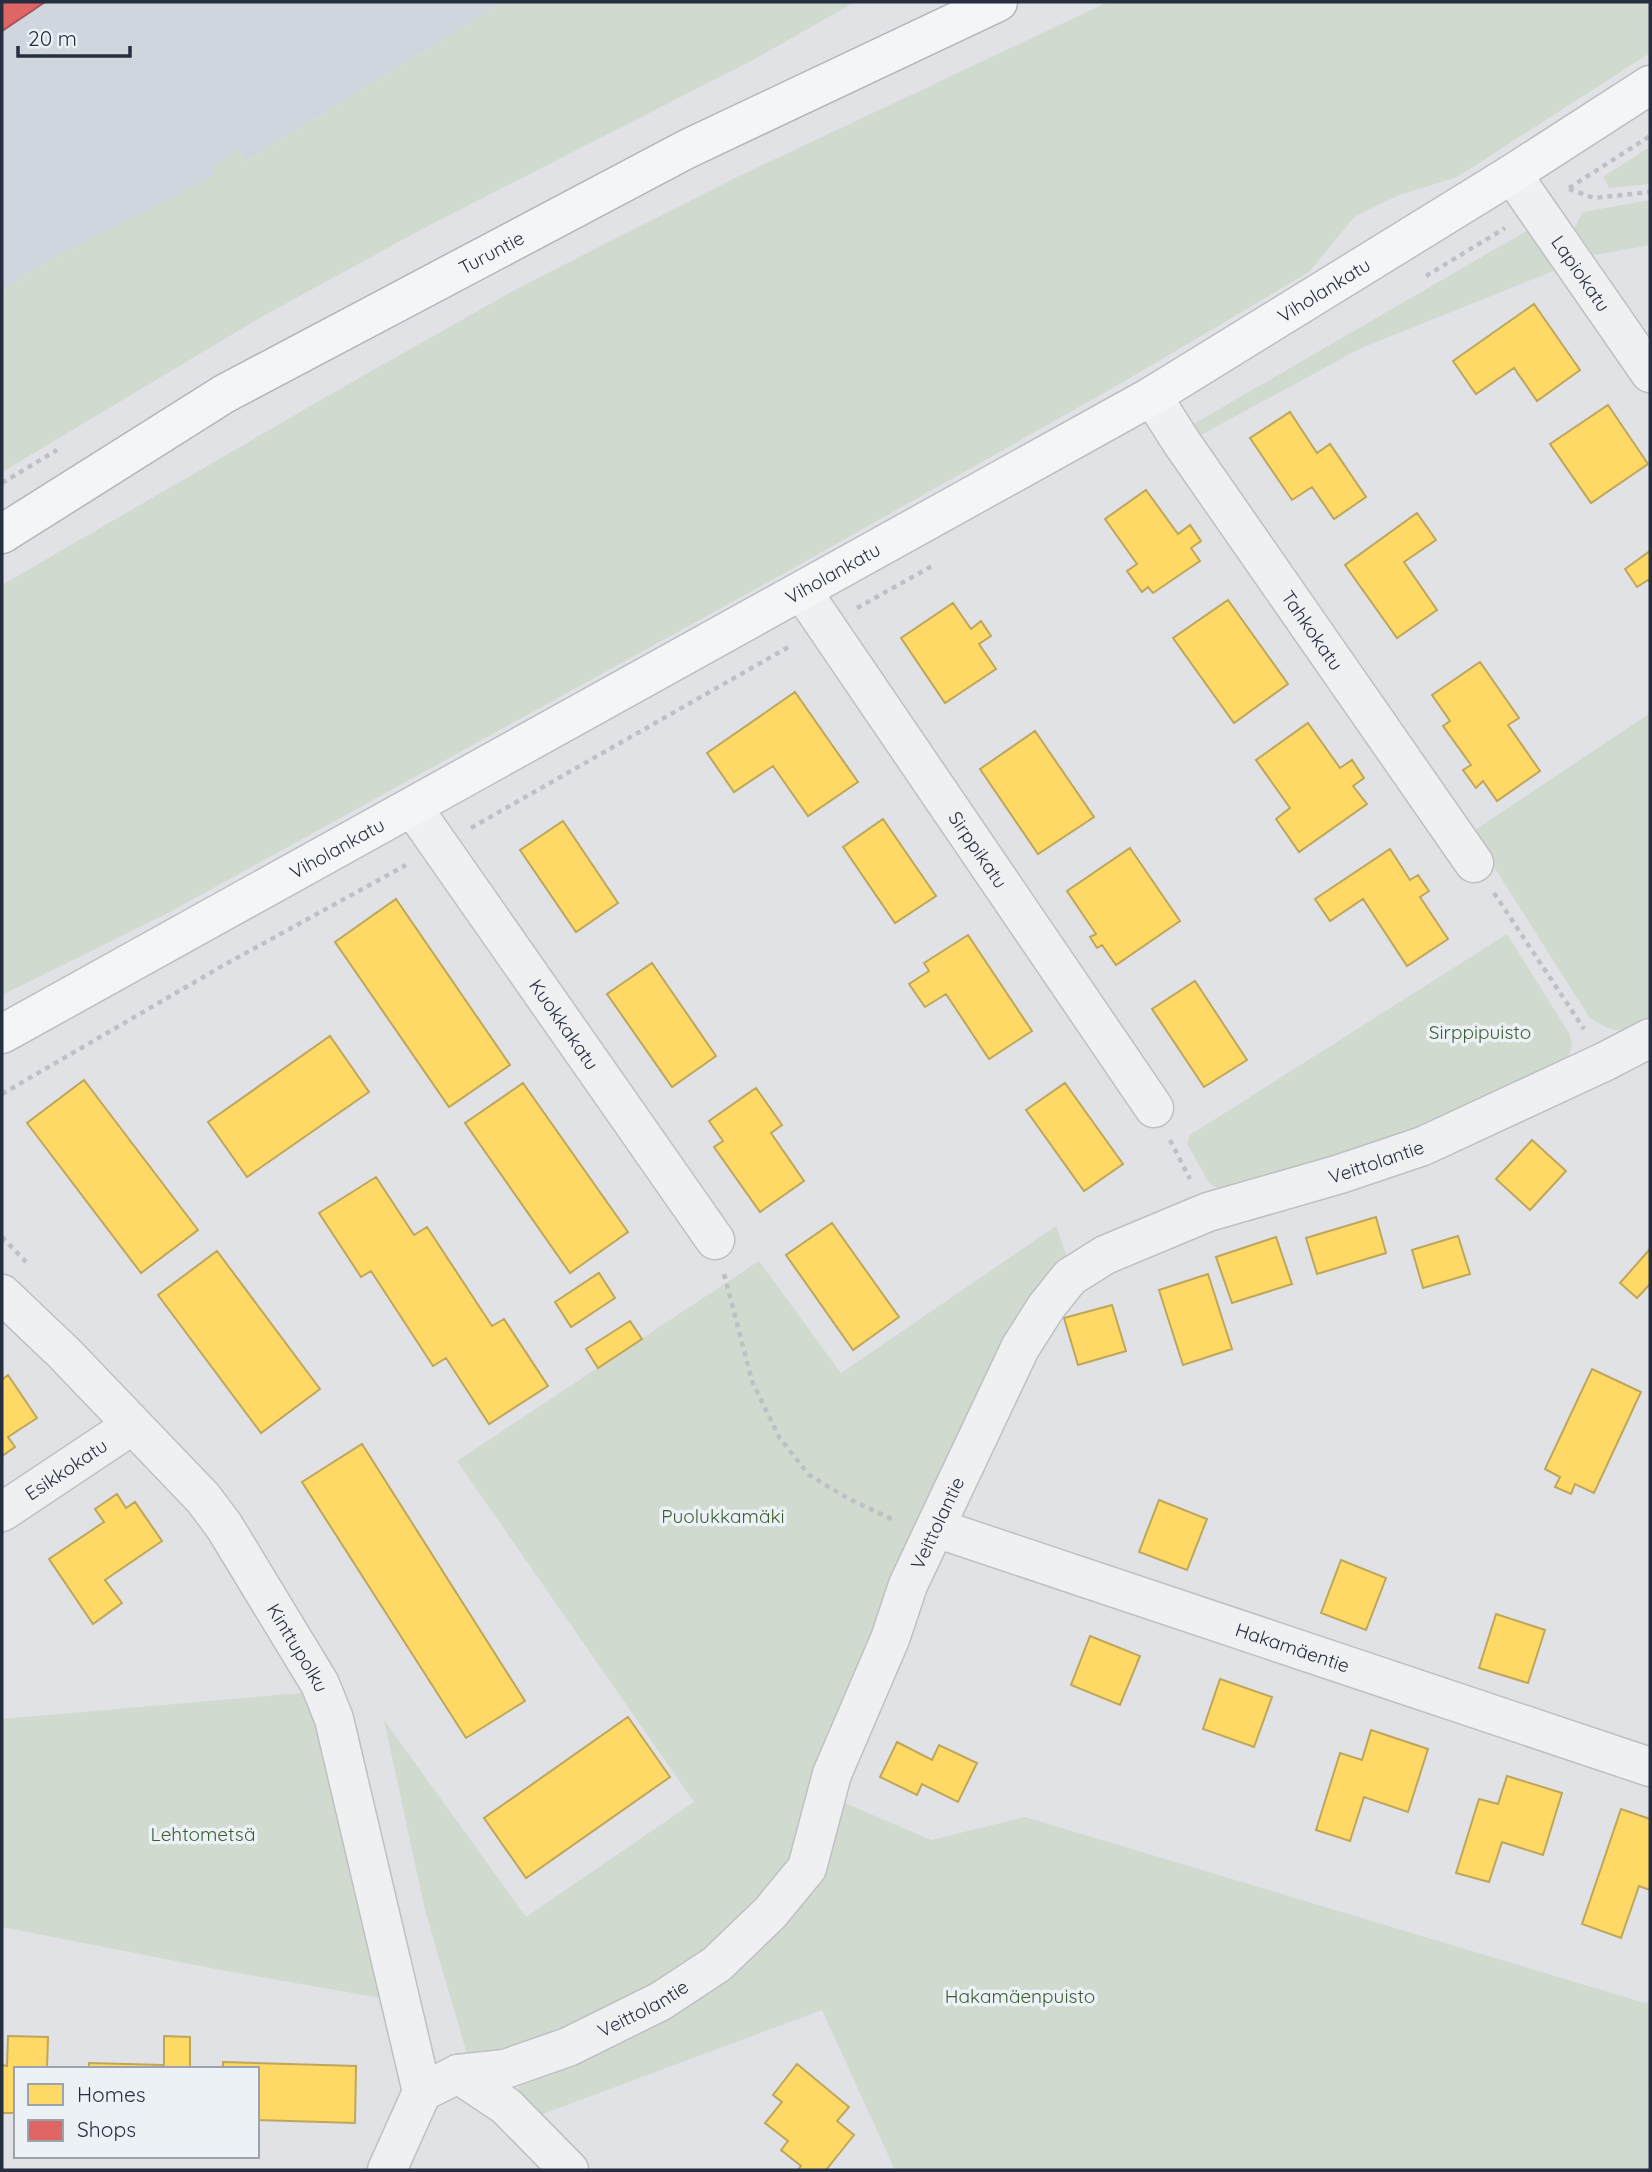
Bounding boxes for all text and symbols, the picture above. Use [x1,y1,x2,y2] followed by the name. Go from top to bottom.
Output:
[18,14,130,58] scale bar
[28,25,77,51] text: 20 m
[455,225,528,280] street label: Turuntie
[1546,231,1616,316] street label: Lapiokatu
[1273,252,1375,328] street label: Viholankatu
[781,537,884,609] street label: Viholankatu
[1276,586,1348,675] street label: Tahkokatu
[943,807,1013,893] street label: Sirppikatu
[285,812,389,884] street label: Viholankatu
[524,974,604,1074] street label: Kuokkakatu
[1429,1020,1531,1044] park label: Sirppipuisto
[1325,1135,1427,1189] street label: Veittolantie
[20,1433,112,1505] street label: Esikkokatu
[905,1473,969,1573] street label: Veittolantie
[661,1504,785,1528] park label: Puolukkamäki
[262,1599,334,1696] street label: Kinttupolku
[1232,1617,1353,1678] street label: Hakamäentie
[151,1822,255,1846] park label: Lehtometsä
[594,1974,693,2042] street label: Veittolantie
[945,1984,1095,2008] park label: Hakamäenpuisto
[14,2067,259,2158] legend
[77,2081,146,2107] text: Homes
[77,2116,136,2142] text: Shops

